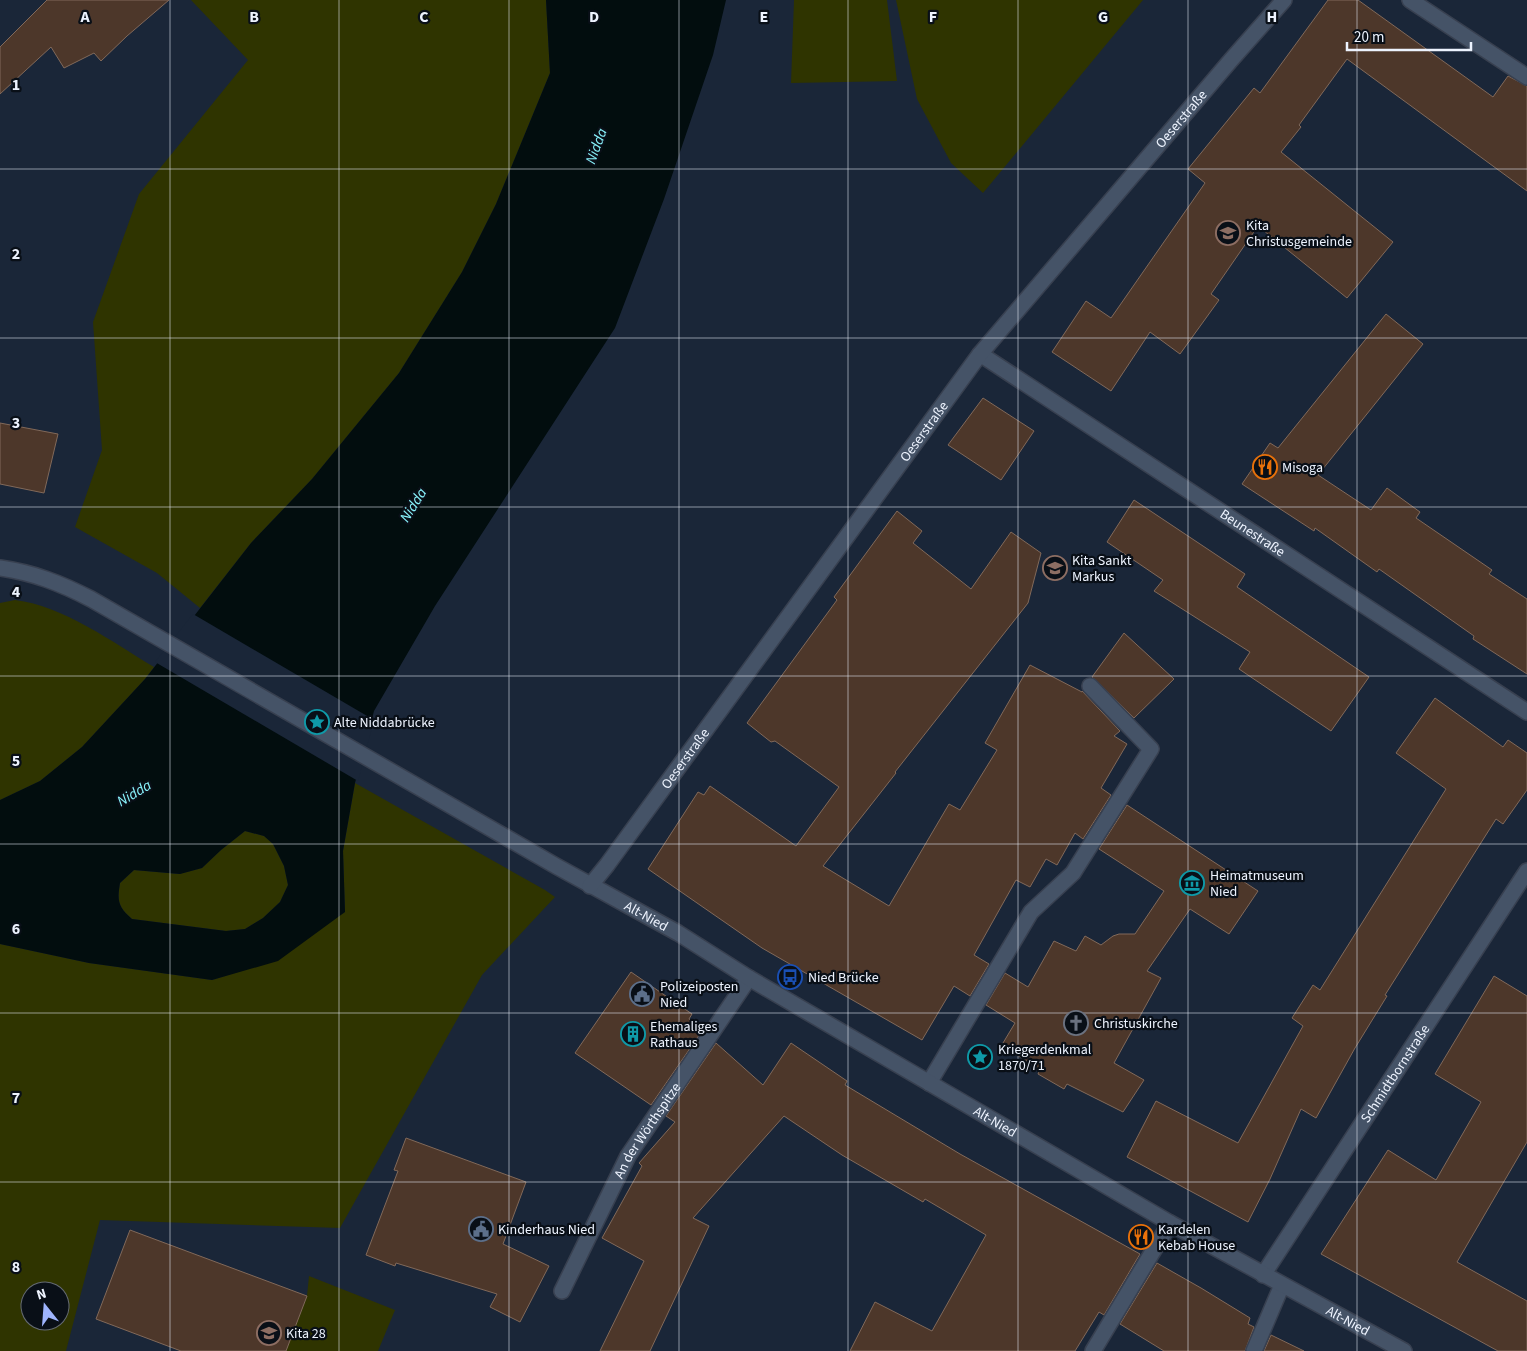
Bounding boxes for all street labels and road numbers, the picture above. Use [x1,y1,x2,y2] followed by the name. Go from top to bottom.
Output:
[1151,86,1212,153] street label: Oeserstraße
[895,397,953,466] street label: Oeserstraße
[1216,505,1289,562] street label: Beunestraße
[657,724,715,793] street label: Oeserstraße
[620,896,671,937] street label: Alt-Nied
[1356,1021,1435,1127] street label: Schmidtbornstraße
[609,1079,686,1182] street label: An der Wörthspitze
[969,1102,1020,1143] street label: Alt-Nied
[1322,1301,1373,1341] street label: Alt-Nied

